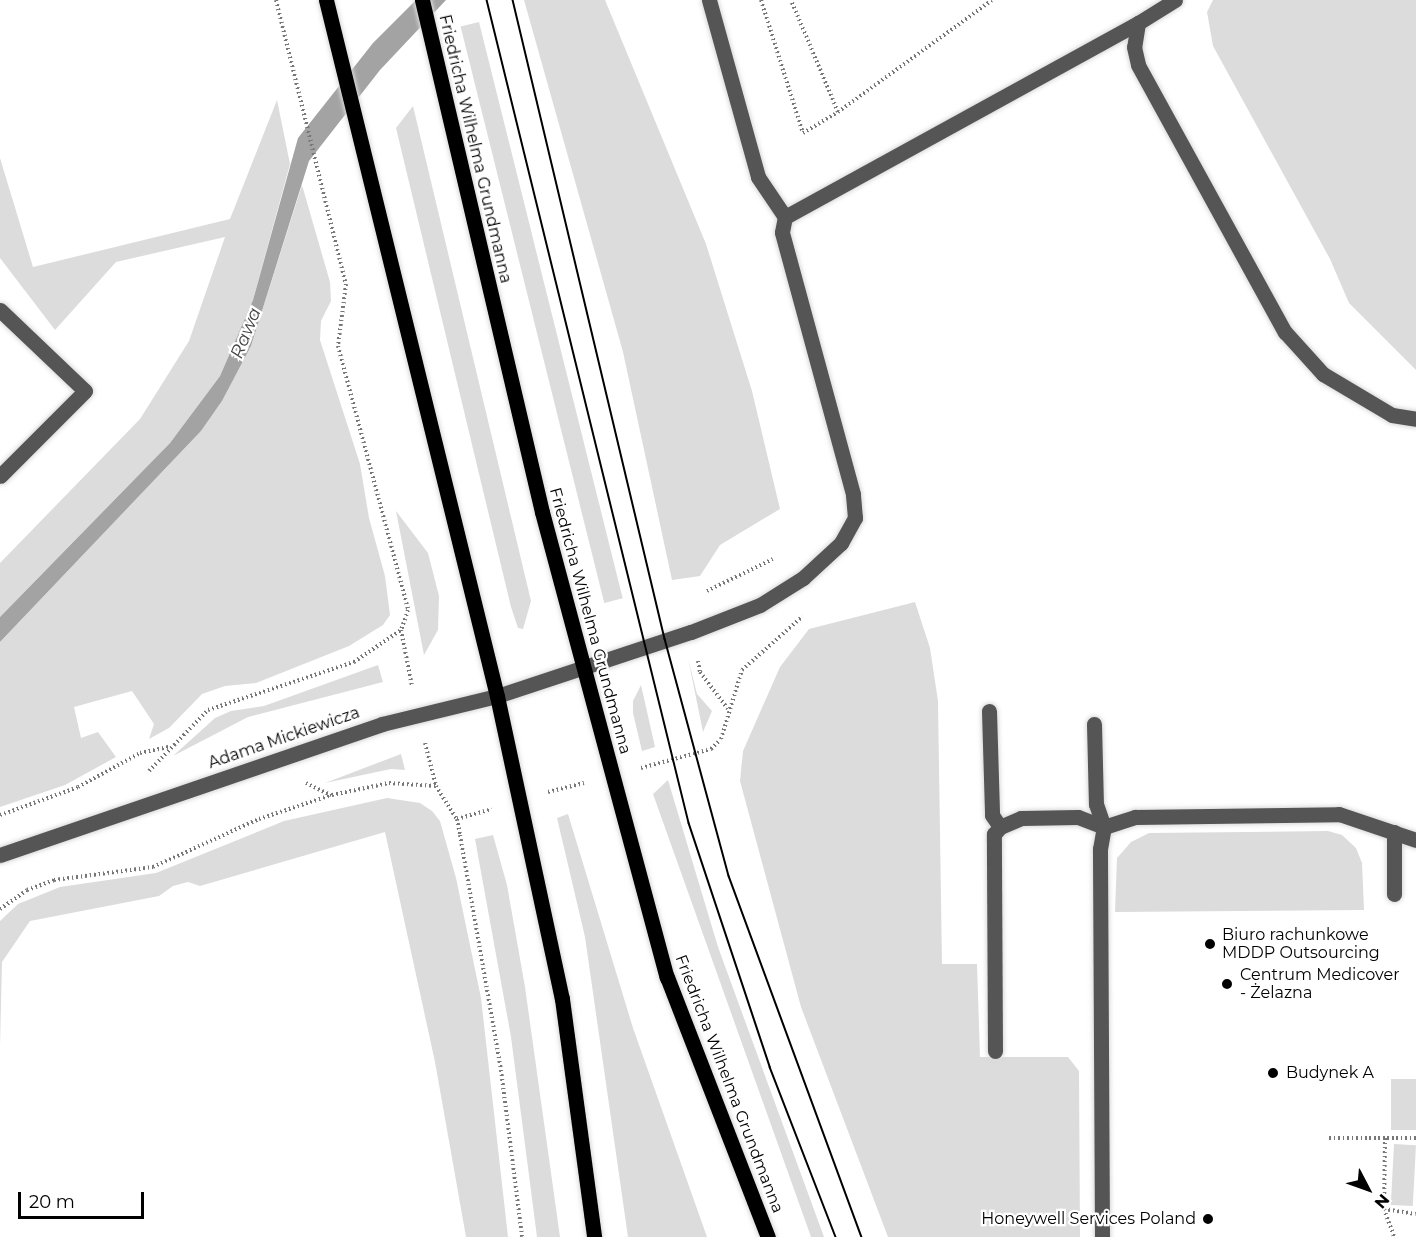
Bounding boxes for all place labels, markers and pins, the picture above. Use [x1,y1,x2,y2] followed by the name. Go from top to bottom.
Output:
[1222,925,1380,963] place label: Biuro rachunkowe MDDP Outsourcing
[1203,937,1217,951] marker: Biuro rachunkowe MDDP Outsourcing
[1240,965,1400,1003] place label: Centrum Medicover - Żelazna
[1218,975,1236,993] marker: Centrum Medicover - Żelazna
[1286,1063,1374,1083] place label: Budynek A
[1264,1064,1282,1082] marker: Budynek A
[981,1209,1196,1229] place label: Honeywell Services Poland
[1201,1212,1215,1226] marker: Honeywell Services Poland

